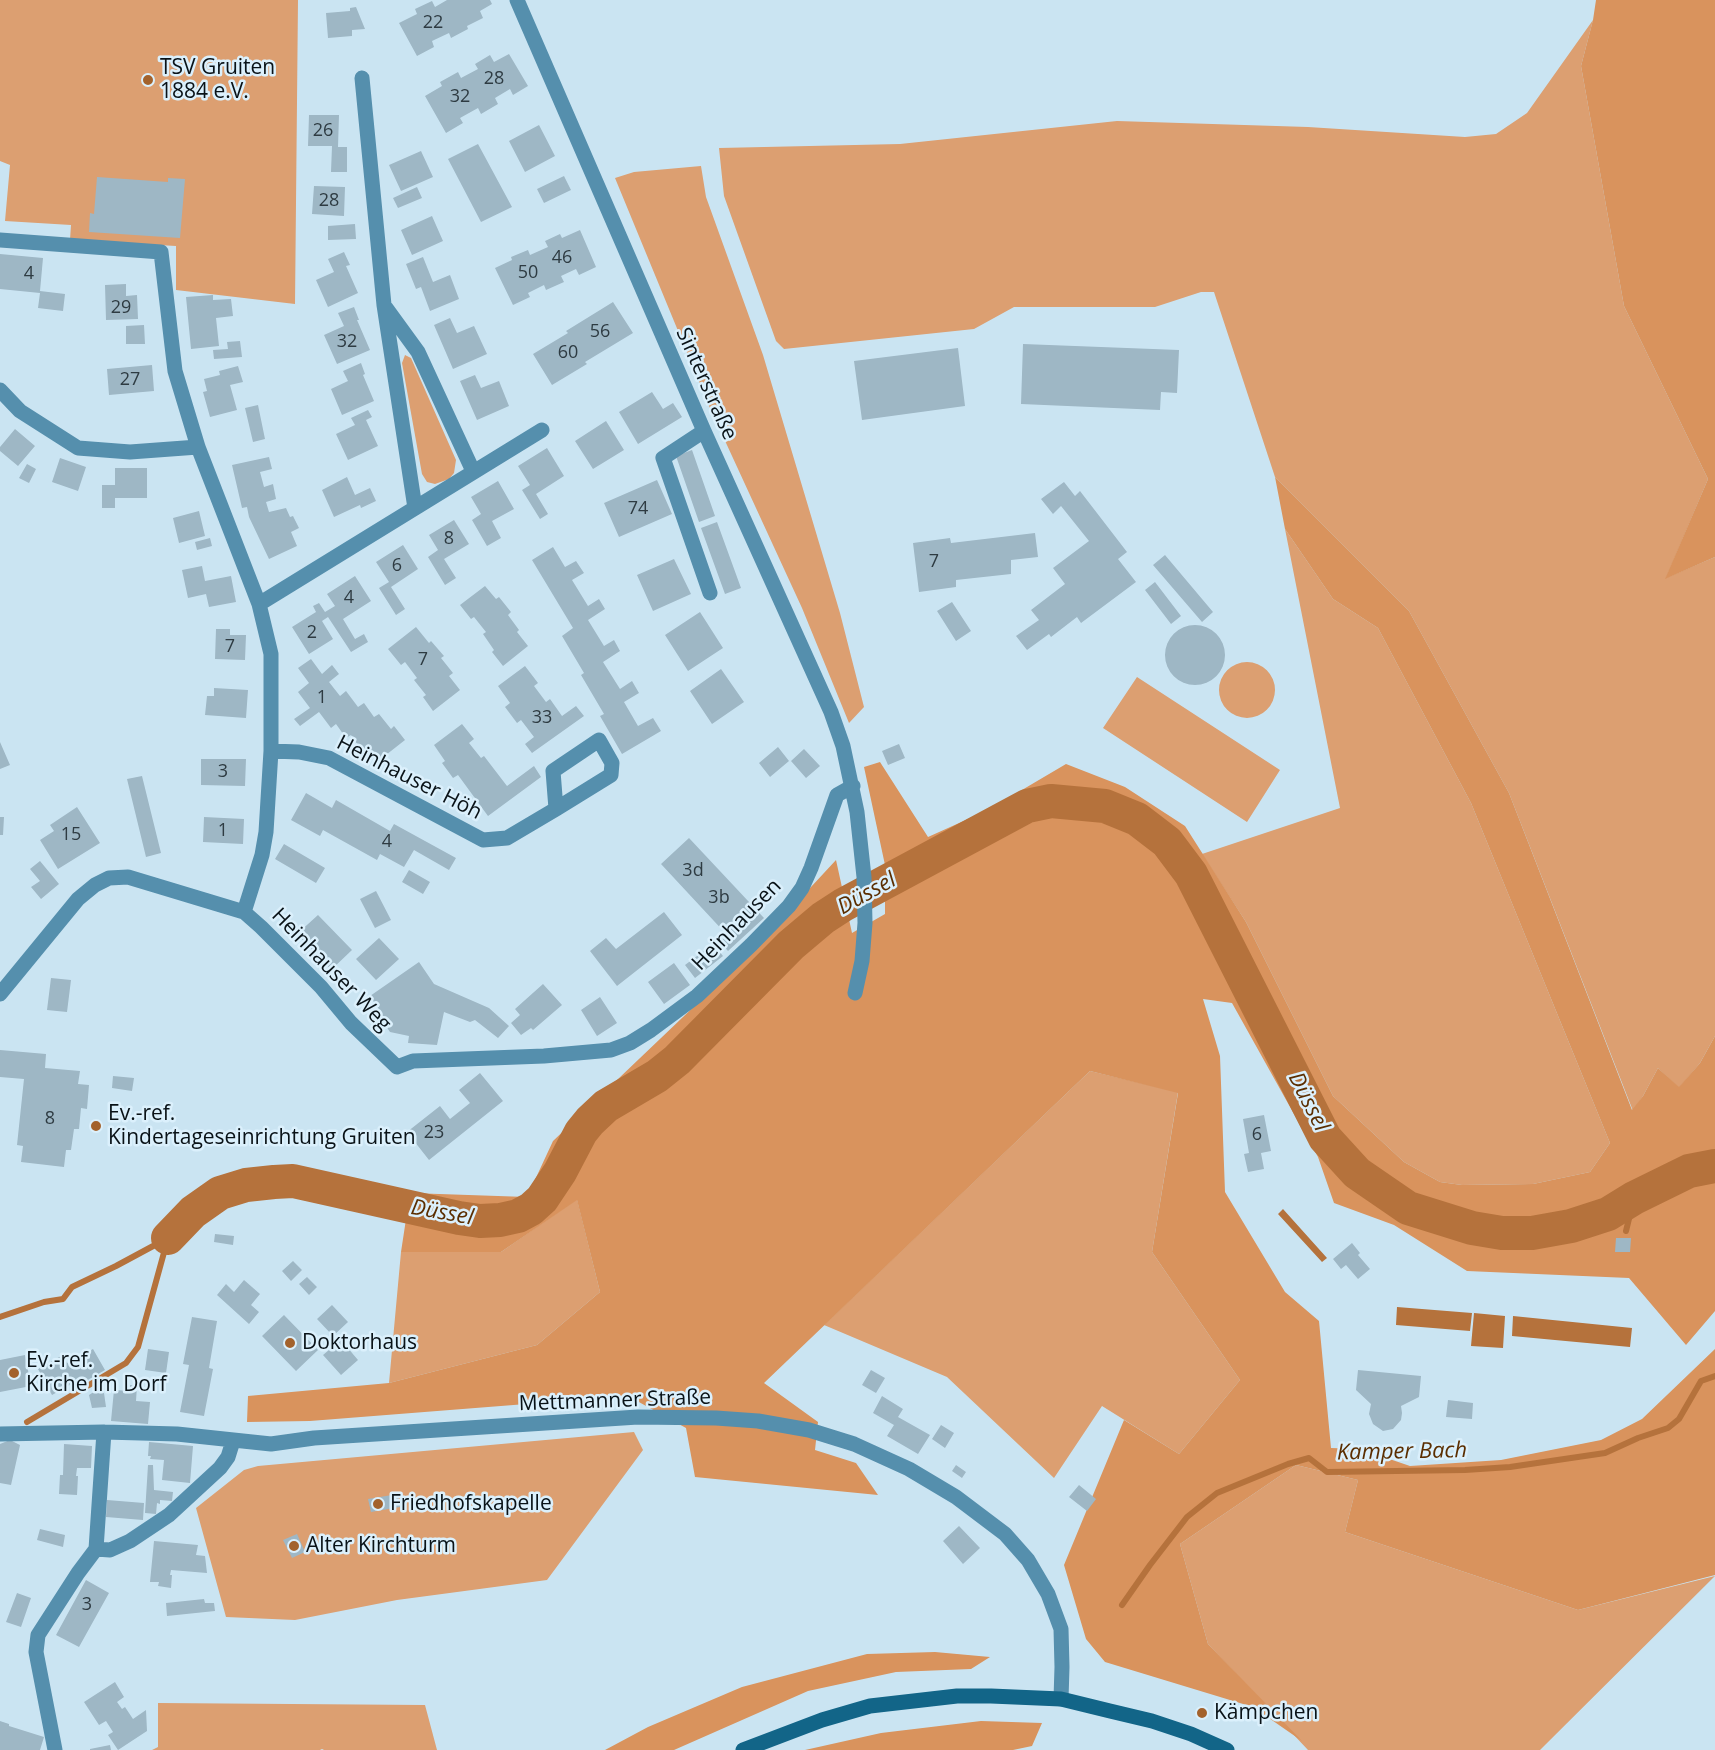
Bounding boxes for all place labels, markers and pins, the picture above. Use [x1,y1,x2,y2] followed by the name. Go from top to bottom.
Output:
[160,55,275,105] place label: TSV Gruiten 1884 e.V.
[141,73,155,87] marker: TSV Gruiten 1884 e.V.
[108,1101,416,1151] place label: Ev.-ref. Kindertageseinrichtung Gruiten
[89,1119,103,1133] marker: Ev.-ref. Kindertageseinrichtung Gruiten
[302,1330,417,1356] place label: Doktorhaus
[283,1336,297,1350] marker: Doktorhaus
[26,1348,167,1398] place label: Ev.-ref. Kirche im Dorf
[7,1366,21,1380] marker: Ev.-ref. Kirche im Dorf
[390,1491,552,1517] place label: Friedhofskapelle
[371,1497,385,1511] marker: Friedhofskapelle
[306,1533,456,1559] place label: Alter Kirchturm
[287,1539,301,1553] marker: Alter Kirchturm
[1214,1700,1318,1726] place label: Kämpchen
[1195,1706,1209,1720] marker: Kämpchen

